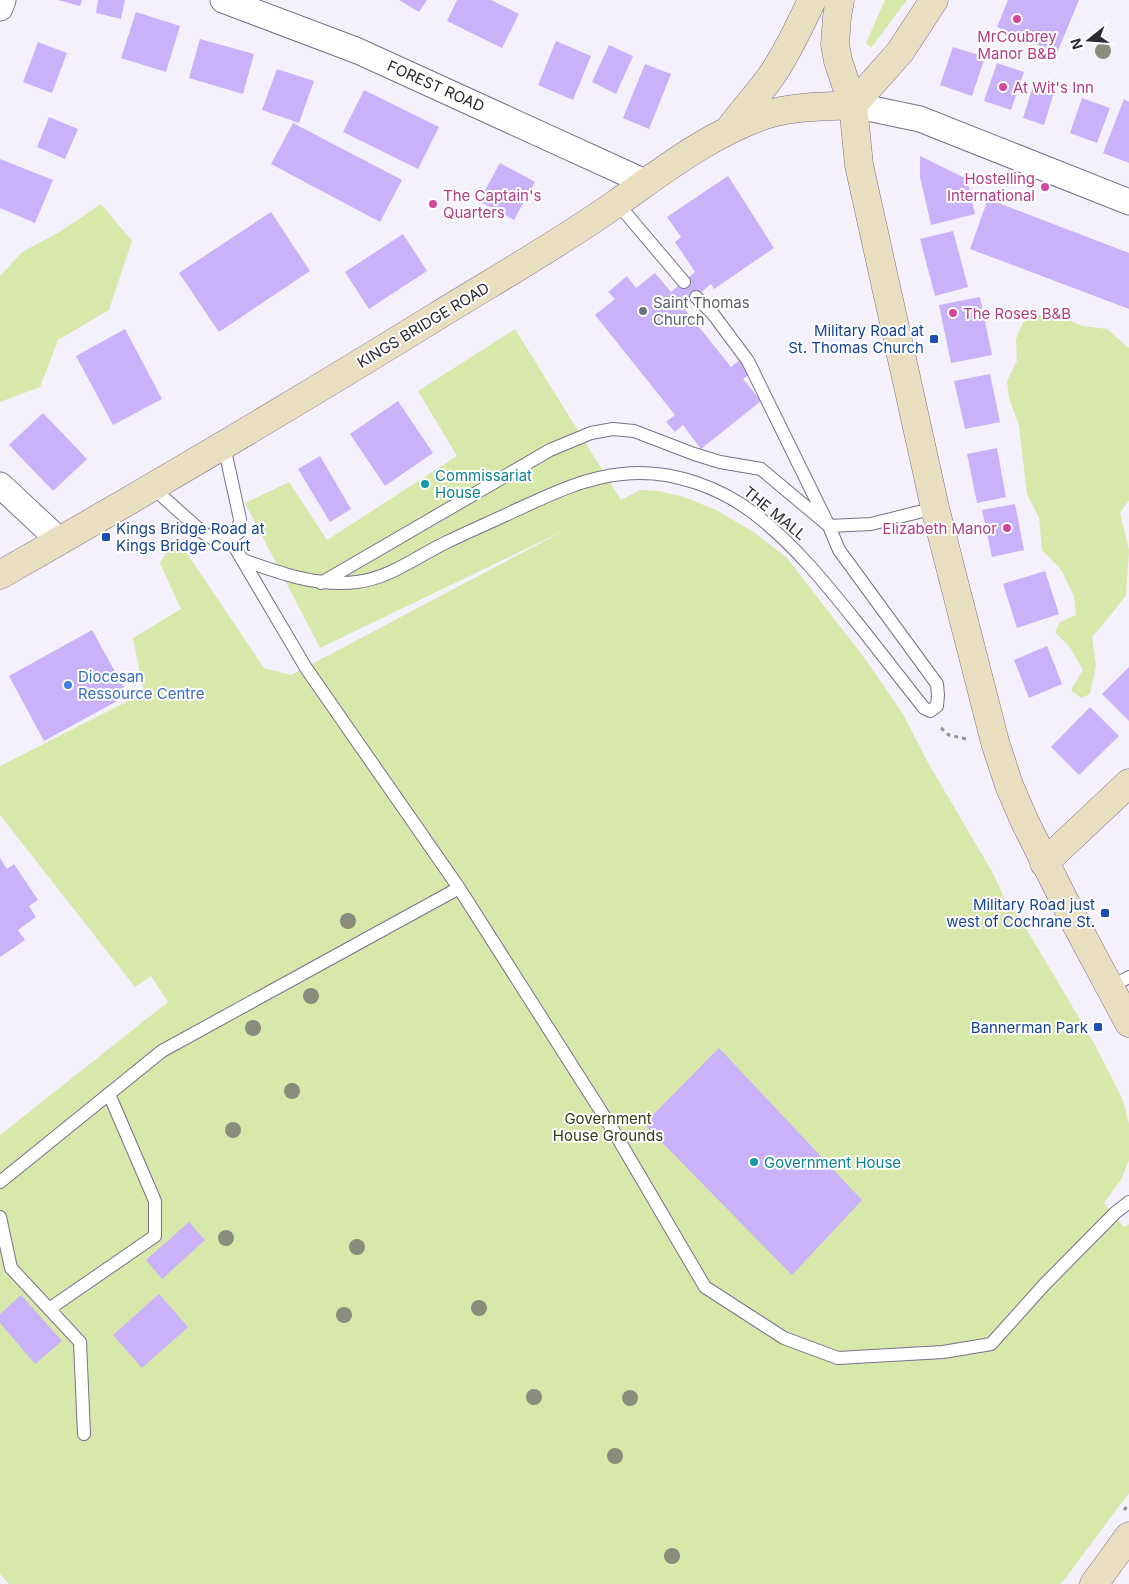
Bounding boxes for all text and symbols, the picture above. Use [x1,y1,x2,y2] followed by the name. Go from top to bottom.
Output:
[1011,13,1023,25] marker: MrCoubrey Manor B&B
[1064,15,1114,65] north arrow
[977,27,1057,63] place label: MrCoubrey Manor B&B
[1066,36,1086,52] text: N
[384,56,488,116] street label: FOREST ROAD
[1013,78,1094,97] place label: At Wit's Inn
[997,81,1009,93] marker: At Wit's Inn
[947,169,1035,205] place label: Hostelling International
[1039,181,1051,193] marker: Hostelling International
[443,186,541,222] place label: The Captain's Quarters
[427,198,439,210] marker: The Captain's Quarters
[353,278,493,372] street label: KINGS BRIDGE ROAD
[653,293,750,329] place label: Saint Thomas Church
[963,304,1071,323] place label: The Roses B&B
[637,305,649,317] marker: Saint Thomas Church
[947,307,959,319] marker: The Roses B&B
[788,321,924,357] place label: Military Road at St. Thomas Church
[928,333,940,345] marker: Military Road at St. Thomas Church
[435,466,532,502] place label: Commissariat House
[419,478,431,490] marker: Commissariat House
[740,482,810,544] street label: THE MALL
[116,519,265,555] place label: Kings Bridge Road at Kings Bridge Court
[883,519,997,538] place label: Elizabeth Manor
[1001,522,1013,534] marker: Elizabeth Manor
[100,531,112,543] marker: Kings Bridge Road at Kings Bridge Court
[78,667,204,703] place label: Diocesan Ressource Centre
[62,679,74,691] marker: Diocesan Ressource Centre
[946,895,1095,931] place label: Military Road just west of Cochrane St.
[1099,907,1111,919] marker: Military Road just west of Cochrane St.
[971,1018,1089,1037] place label: Bannerman Park
[1092,1021,1104,1033] marker: Bannerman Park
[553,1109,663,1145] park label: Government House Grounds
[764,1153,901,1172] place label: Government House
[748,1156,760,1168] marker: Government House

